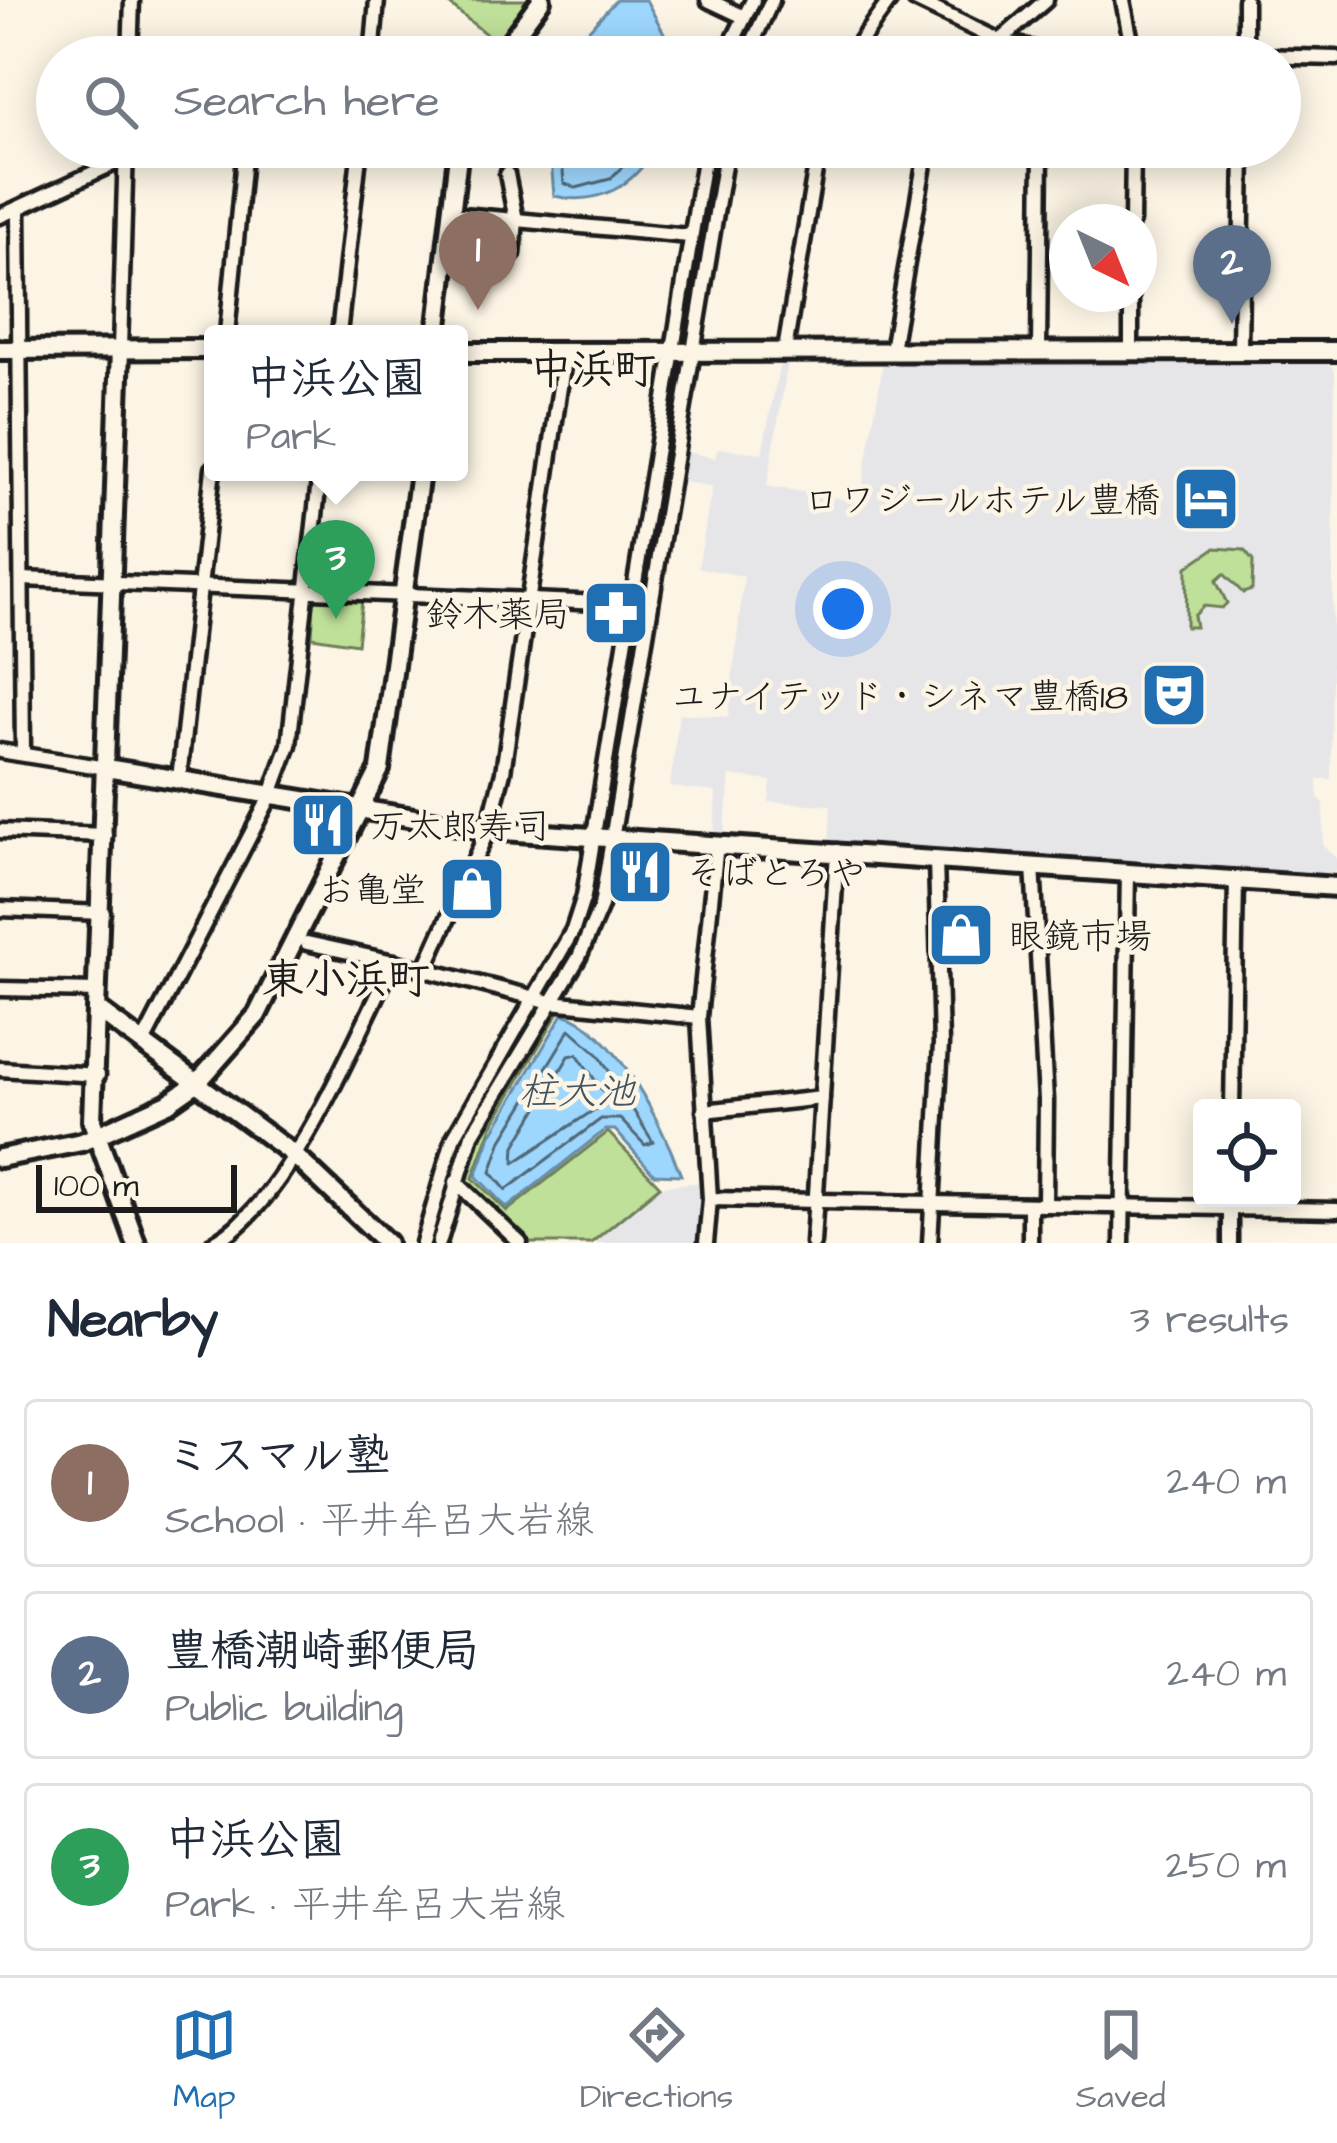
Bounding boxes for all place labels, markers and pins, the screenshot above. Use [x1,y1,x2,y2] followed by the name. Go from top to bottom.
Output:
[439,211,517,310] pin: 1
[1193,225,1271,324] pin: 2
[1171,464,1241,534] hotel icon: ロワジールホテル豊橋
[804,476,1160,527] place label: ロワジールホテル豊橋
[297,520,375,619] pin: 3
[581,578,651,648] pharmacy icon: 鈴木薬局
[426,590,570,641] place label: 鈴木薬局
[1139,660,1209,730] theatre icon: ユナイテッド・シネマ豊橋18
[671,672,1128,723] place label: ユナイテッド・シネマ豊橋18
[288,790,358,860] restaurant icon: 万太郎寿司
[370,802,550,853] place label: 万太郎寿司
[605,837,675,907] restaurant icon: そばとろや
[686,849,866,900] place label: そばとろや
[437,854,507,924] shop icon: お亀堂
[318,866,426,917] place label: お亀堂
[926,900,996,970] shop icon: 眼鏡市場
[1008,912,1152,963] place label: 眼鏡市場

